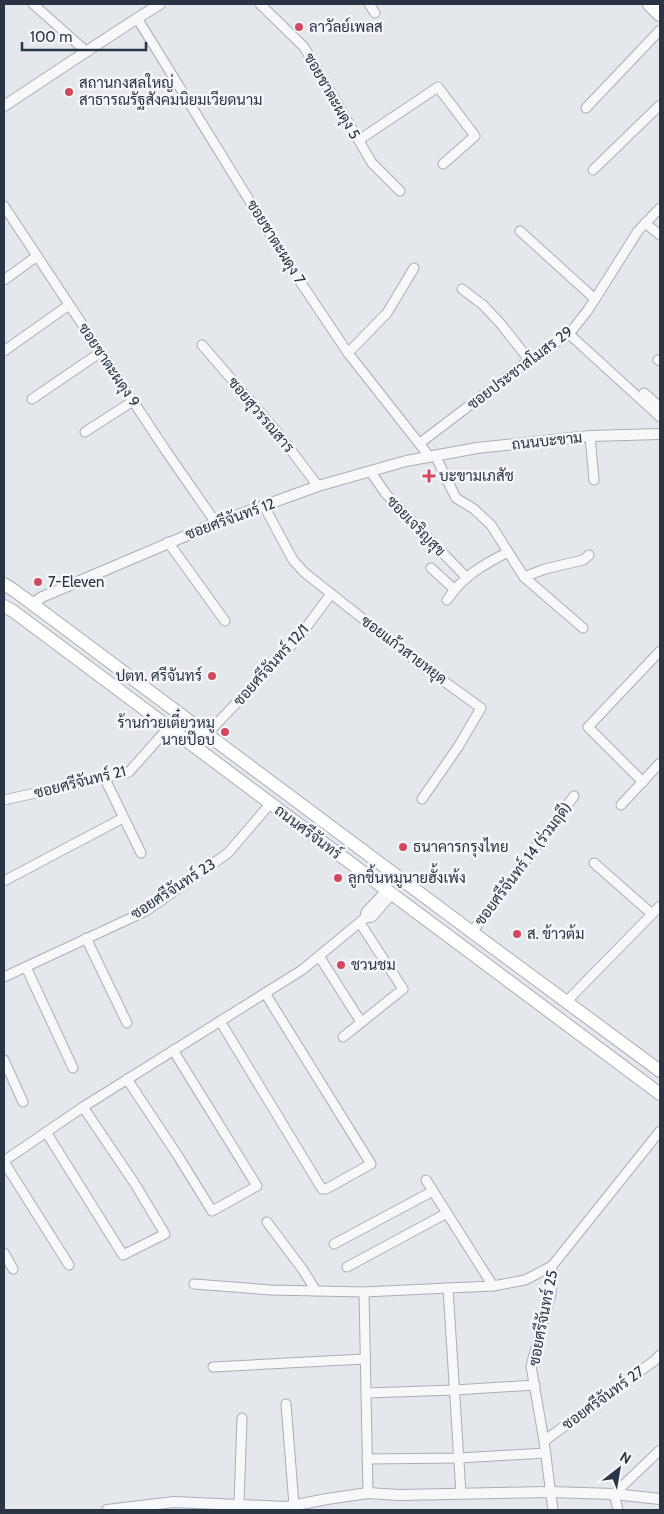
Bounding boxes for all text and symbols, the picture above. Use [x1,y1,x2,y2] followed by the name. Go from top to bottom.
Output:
[309,17,383,36] place label: ลาวัลย์เพลส
[22,20,146,52] scale bar
[293,21,305,33] marker: ลาวัลย์เพลส
[30,28,72,46] text: 100 m
[298,50,364,143] street label: ซอยชาตะผดุง 5
[79,73,262,110] place label: สถานกงสุลใหญ่ สาธารณรัฐสังคมนิยมเวียดนาม
[63,86,75,98] marker: สถานกงสุลใหญ่ สาธารณรัฐสังคมนิยมเวียดนาม
[241,197,309,289] street label: ซอยชาตะผดุง 7
[73,320,144,411] street label: ซอยชาตะผดุง 9
[463,322,576,414] street label: ซอยประชาสโมสร 29
[223,374,298,458] street label: ซอยสุวรรณสาร
[511,428,583,454] street label: ถนนบะขาม
[439,467,514,485] place label: บะขามเภสัช
[423,470,435,482] marker: บะขามเภสัช
[381,492,449,561] street label: ซอยเจริญสุข
[182,493,277,544] street label: ซอยศรีจันทร์ 12
[48,573,104,591] place label: 7-Eleven
[32,576,44,588] marker: 7-Eleven
[356,611,451,690] street label: ซอยแก้วสายหยุด
[229,620,312,710] street label: ซอยศรีจันทร์ 12/1
[115,666,202,685] place label: ปตท. ศรีจันทร์
[206,670,218,682] marker: ปตท. ศรีจันทร์
[117,708,215,749] place label: ร้านก๋วยเตี๋ยวหมู นายป๊อบ
[219,726,231,738] marker: ร้านก๋วยเตี๋ยวหมู นายป๊อบ
[32,761,128,802] street label: ซอยศรีจันทร์ 21
[470,798,575,929] street label: ซอยศรีจันทร์ 14 (ร่วมฤดี)
[271,800,346,863] street label: ถนนศรีจันทร์
[413,837,509,858] place label: ธนาคารกรุงไทย
[397,841,409,853] marker: ธนาคารกรุงไทย
[127,854,219,923] street label: ซอยศรีจันทร์ 23
[348,863,466,888] place label: ลูกชิ้นหมูนายฮั้งเพ้ง
[332,872,344,884] marker: ลูกชิ้นหมูนายฮั้งเพ้ง
[527,924,584,943] place label: ส. ข้าวต้ม
[511,928,523,940] marker: ส. ข้าวต้ม
[351,956,396,974] place label: ชวนชม
[335,959,347,971] marker: ชวนชม
[524,1268,561,1367] street label: ซอยศรีจันทร์ 25
[558,1361,648,1434] street label: ซอยศรีจันทร์ 27
[594,1444,644,1494] north arrow
[617,1448,635,1468] text: N

